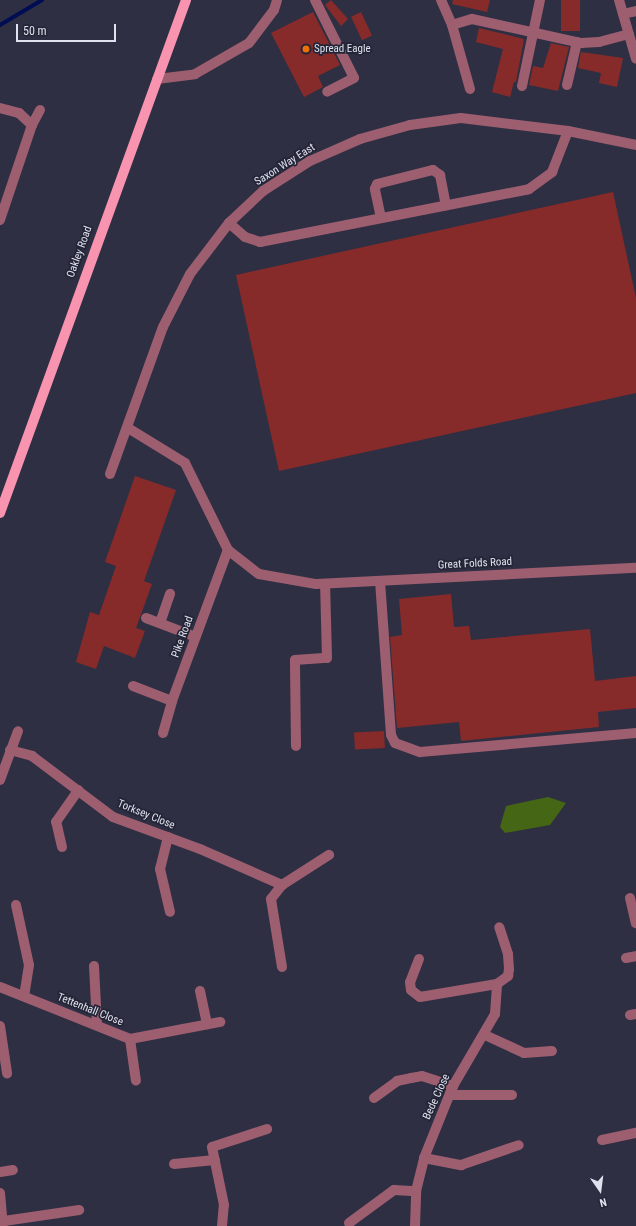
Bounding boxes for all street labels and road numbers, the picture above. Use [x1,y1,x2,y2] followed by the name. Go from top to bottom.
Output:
[252,141,318,189] street label: Saxon Way East
[65,225,95,279] street label: Oakley Road
[438,555,512,573] street label: Great Folds Road
[169,614,197,660] street label: Pike Road
[115,798,177,832] street label: Torksey Close
[55,991,125,1029] street label: Tettenhall Close
[421,1072,453,1122] street label: Bede Close

